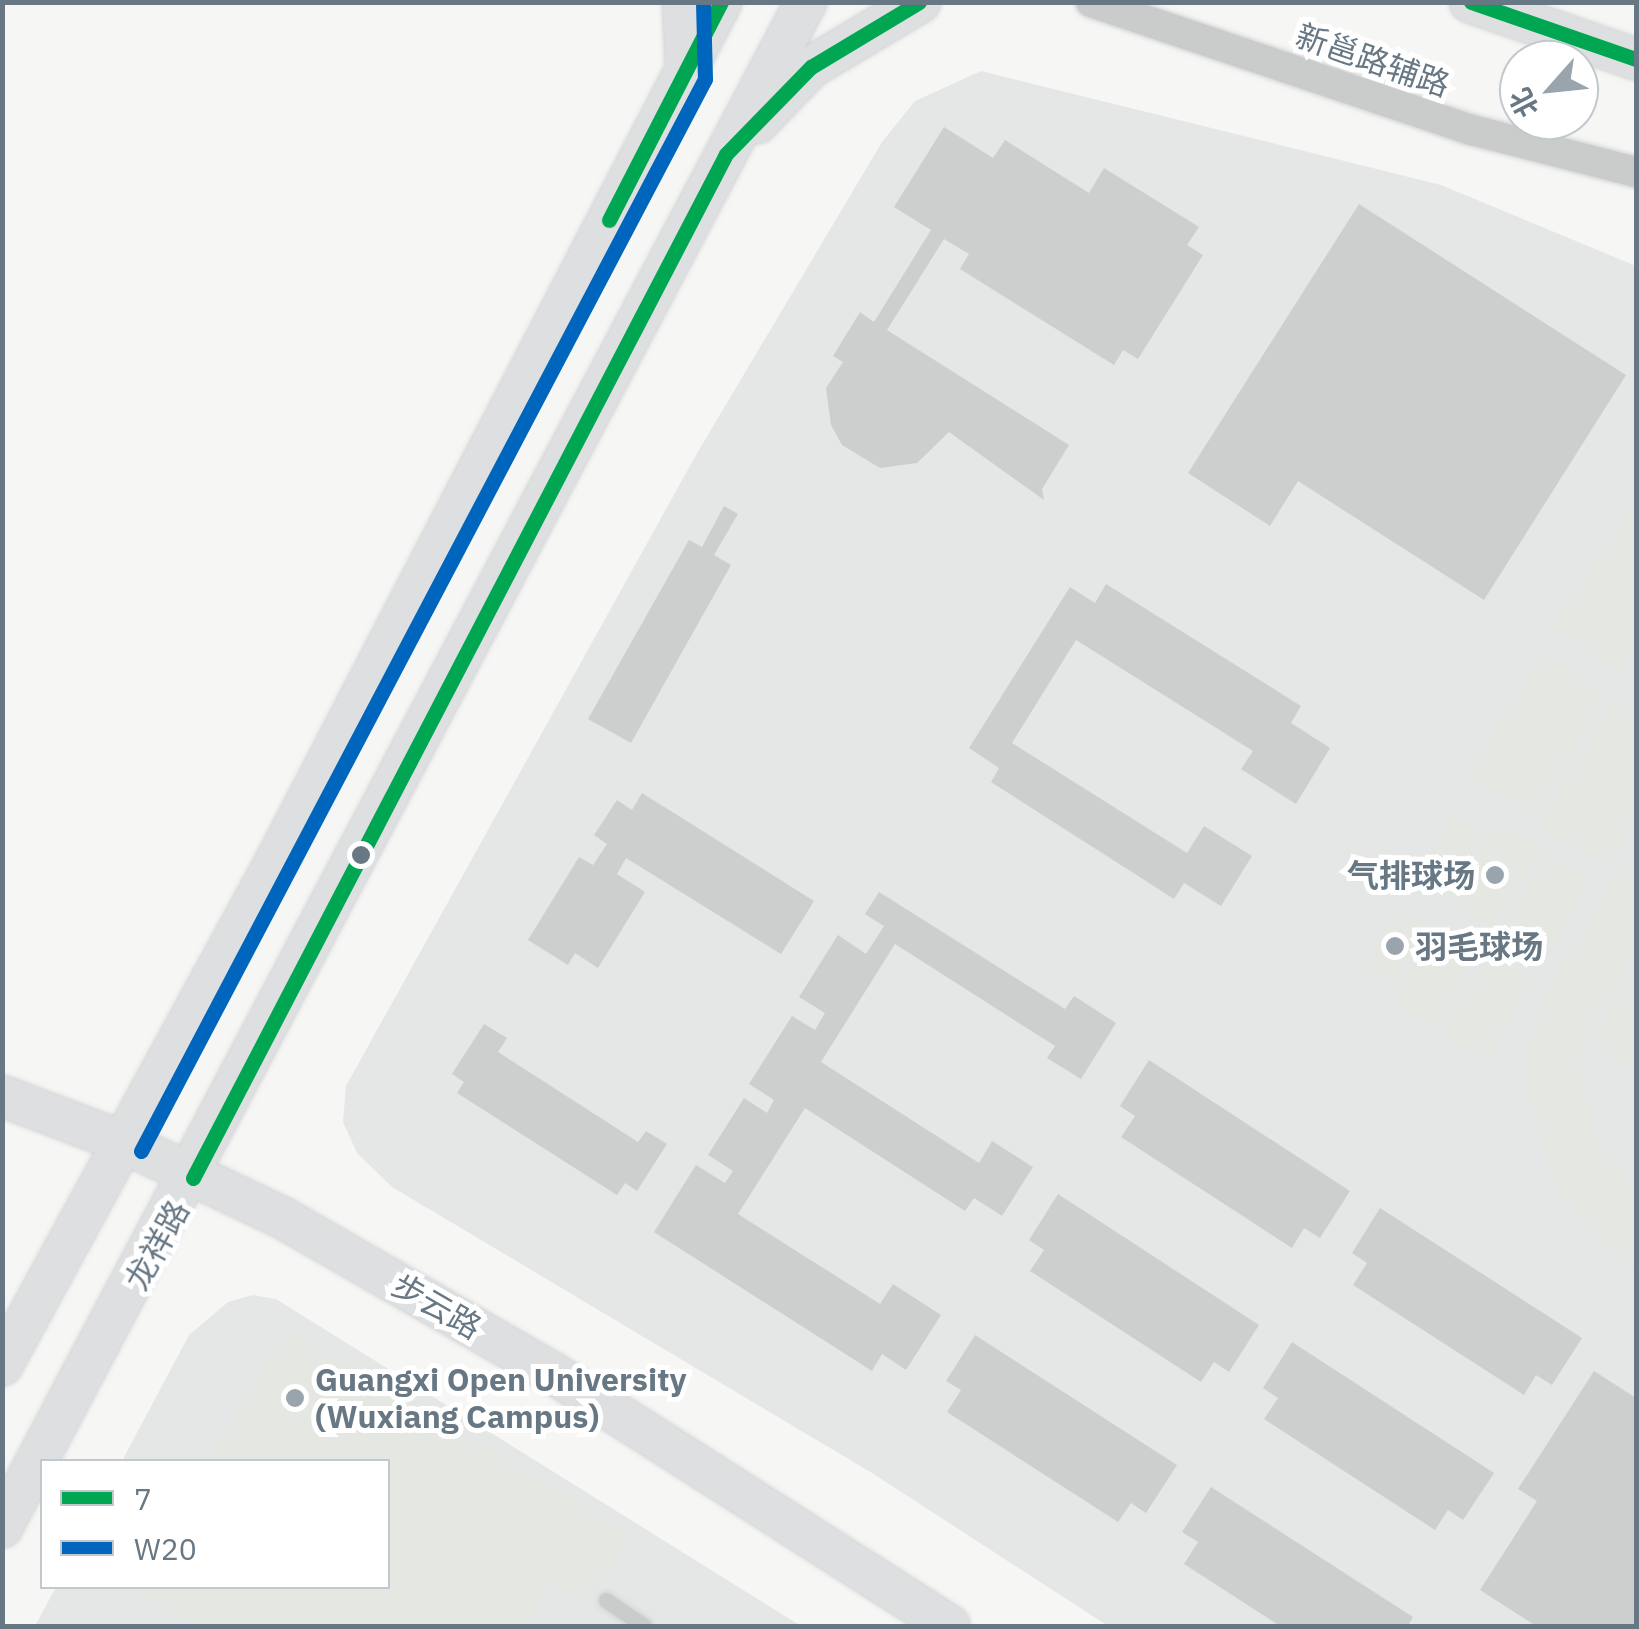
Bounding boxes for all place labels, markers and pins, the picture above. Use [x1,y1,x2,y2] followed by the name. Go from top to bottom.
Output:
[351,845,371,865] unlabelled marker
[1347,856,1475,894] place label: 气排球场
[1484,864,1506,886] marker: 气排球场
[1415,927,1543,965] place label: 羽毛球场
[1384,935,1406,957] marker: 羽毛球场
[315,1361,686,1436] place label: Guangxi Open University (Wuxiang Campus)
[284,1387,306,1409] marker: Guangxi Open University (Wuxiang Campus)

